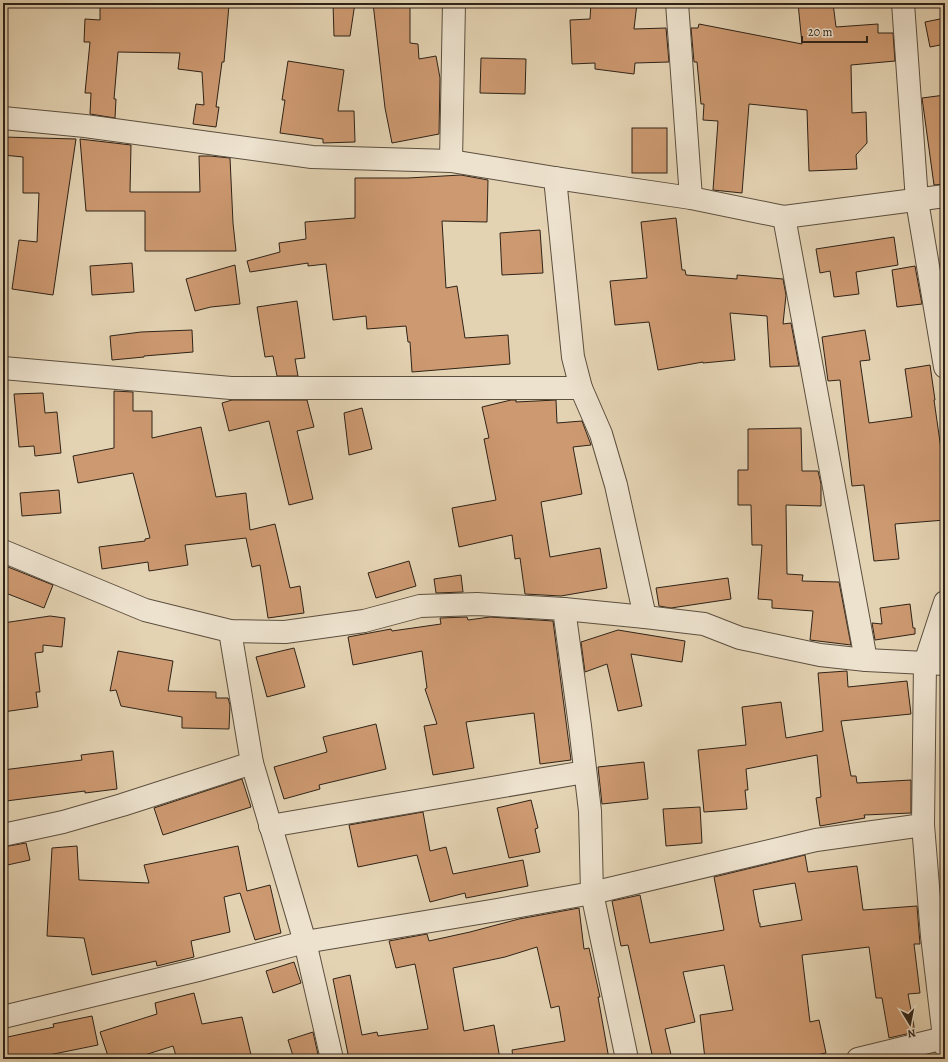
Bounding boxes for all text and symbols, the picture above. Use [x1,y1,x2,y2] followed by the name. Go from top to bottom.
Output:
[802,18,867,44] scale bar
[808,24,832,40] text: 20 m
[890,1004,930,1044] north arrow
[906,1025,917,1041] text: N

